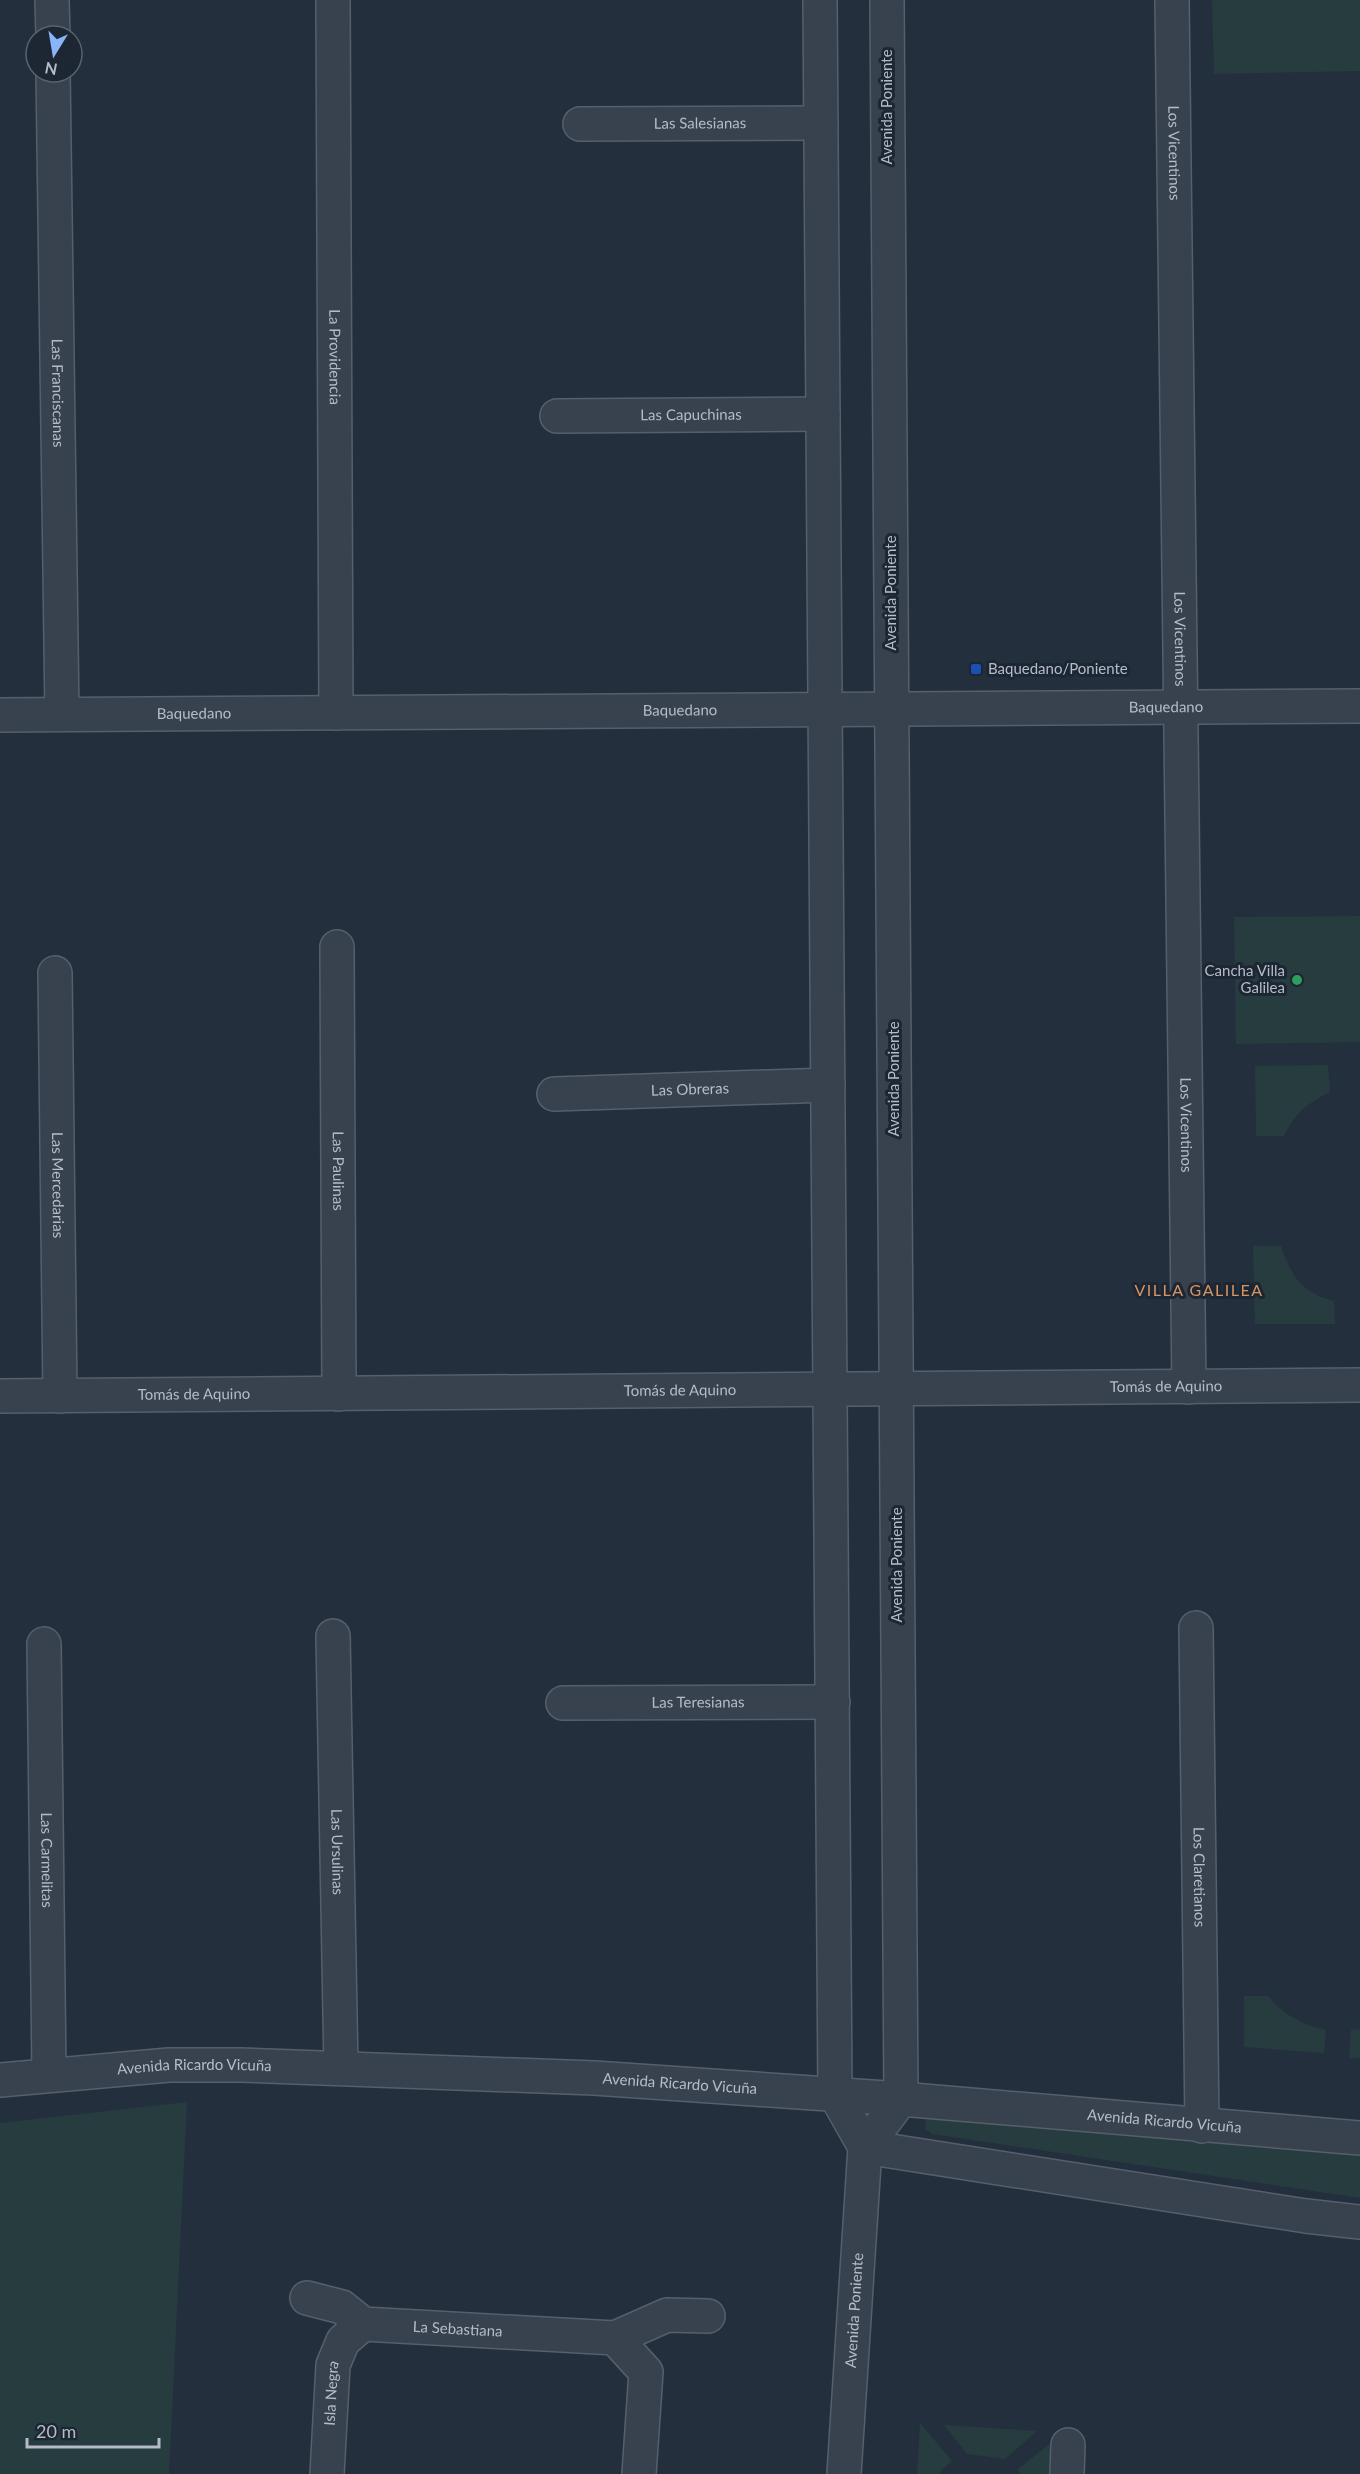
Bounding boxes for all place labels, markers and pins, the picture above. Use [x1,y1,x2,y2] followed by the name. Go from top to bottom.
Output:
[988,659,1128,677] place label: Baquedano/Poniente
[969,662,983,676] marker: Baquedano/Poniente
[1205,961,1285,996] place label: Cancha Villa Galilea
[1290,973,1304,987] marker: Cancha Villa Galilea

